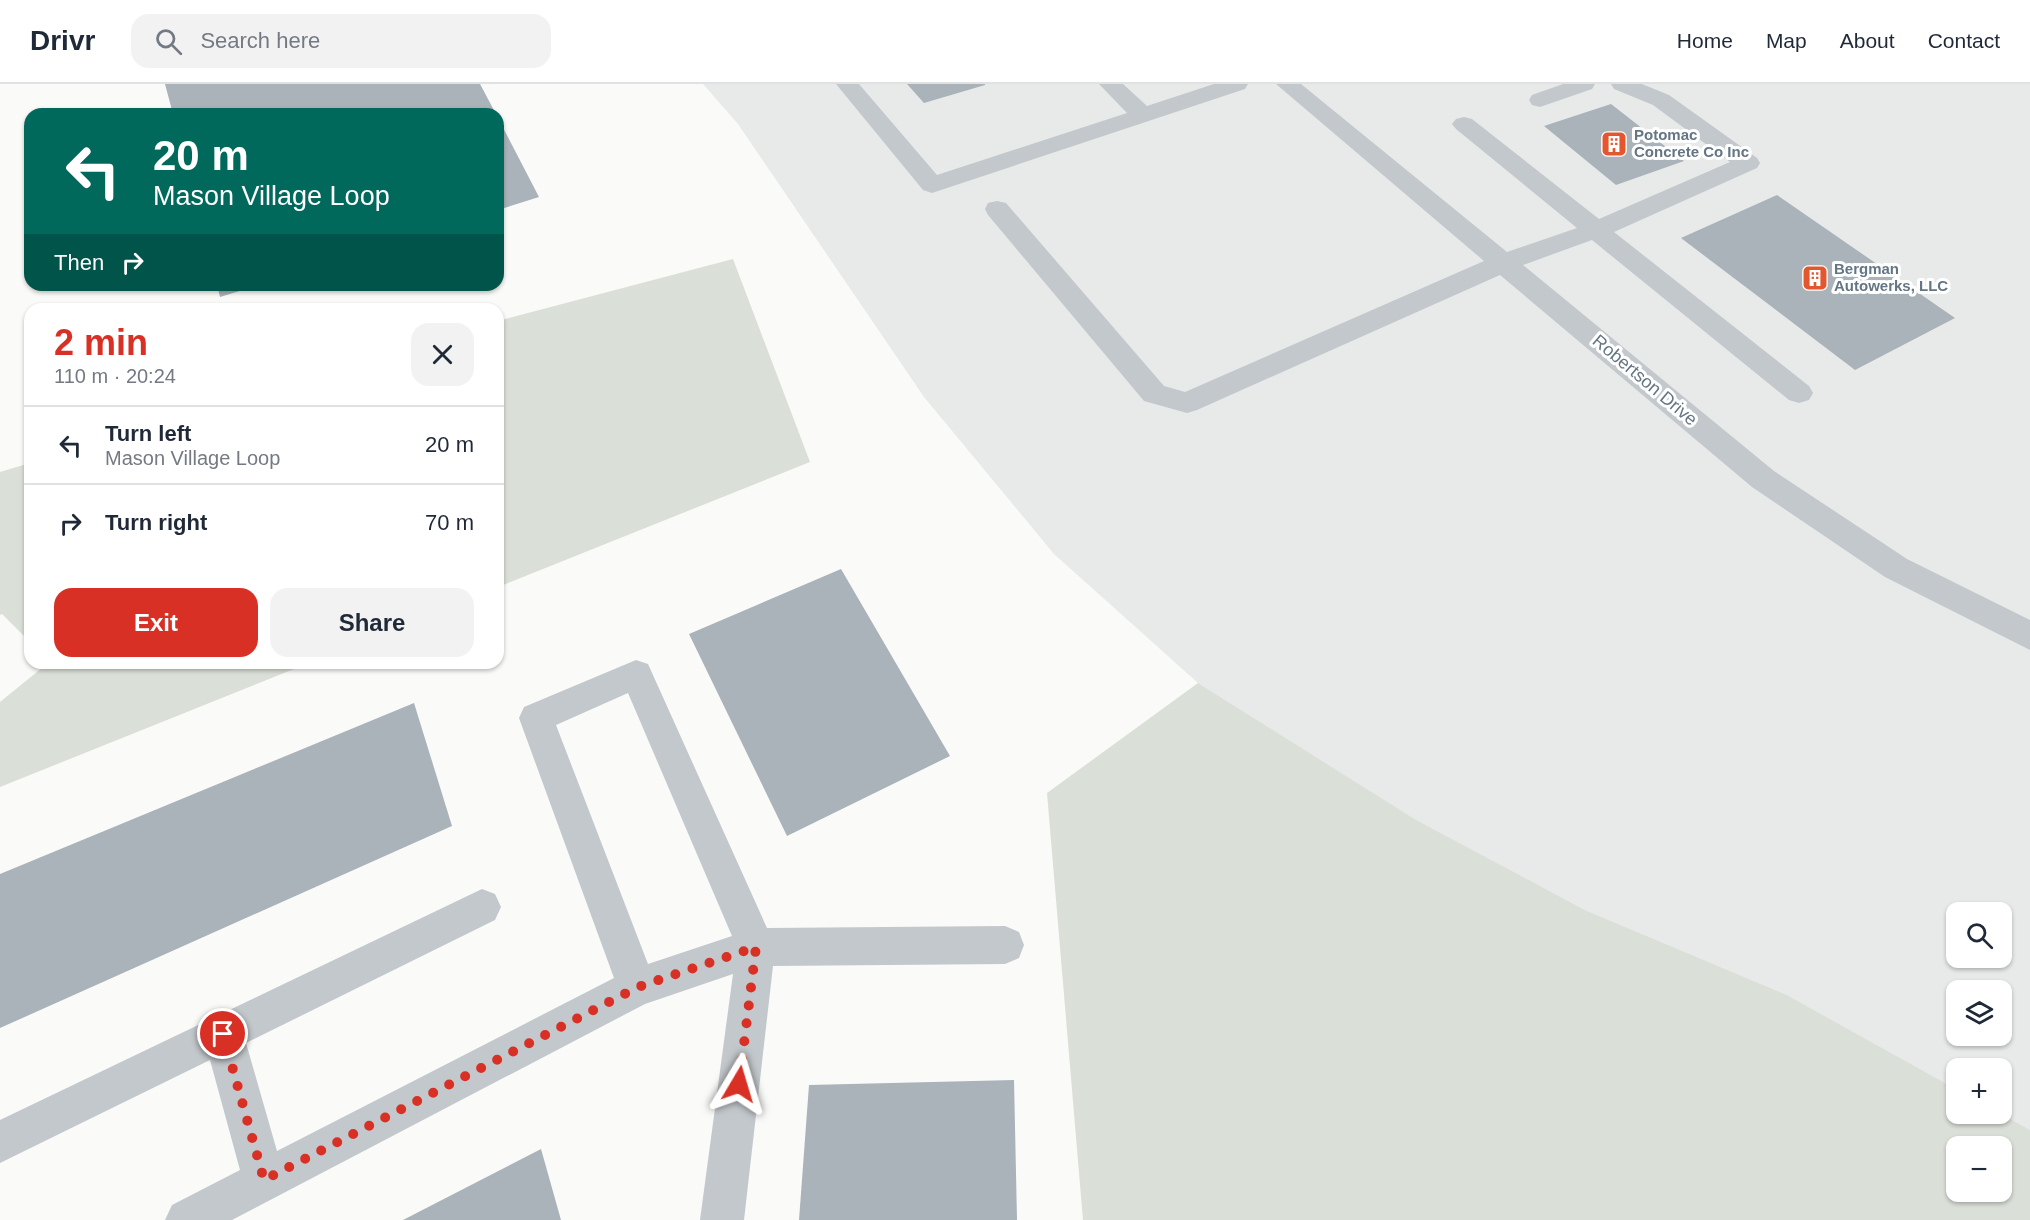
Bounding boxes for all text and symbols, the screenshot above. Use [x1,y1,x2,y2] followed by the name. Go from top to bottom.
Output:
[131,14,551,68] search box
[30,25,95,56] text: Drivr
[152,25,185,58] icon: search
[200,28,320,53] text: Search here
[1677,29,1733,52] text: Home
[1766,29,1807,52] text: Map
[1840,29,1895,52] text: About
[1928,29,2000,52] text: Contact
[1634,126,1749,160] place label: Potomac Concrete Co Inc
[1599,129,1629,159] building icon: Potomac Concrete Co Inc
[54,132,132,210] icon: left
[153,132,249,179] text: 20 m
[153,181,390,211] text: Mason Village Loop
[116,246,149,279] icon: right
[54,250,104,275] text: Then
[1834,260,1948,294] place label: Bergman Autowerks, LLC
[1800,263,1830,293] building icon: Bergman Autowerks, LLC
[54,322,148,363] text: 2 min
[411,323,474,386] button: close
[1589,331,1701,429] street label: Robertson Drive
[54,365,176,387] text: 110 m · 20:24
[105,421,191,446] text: Turn left
[54,429,87,462] icon: left
[425,432,474,457] text: 20 m
[105,447,280,469] text: Mason Village Loop
[54,507,87,540] icon: right
[105,510,207,535] text: Turn right
[425,510,474,535] text: 70 m
[54,588,258,657] button: Exit
[270,588,474,657] button: Share
[1946,902,2012,1202] map controls
[1946,902,2012,968] button: search
[1946,980,2012,1046] button: layers
[197,1008,248,1059] pin
[206,1017,239,1050] icon: arrive
[707,1052,771,1116] position arrow
[1946,1058,2012,1124] button: +
[1946,1136,2012,1202] button: −

